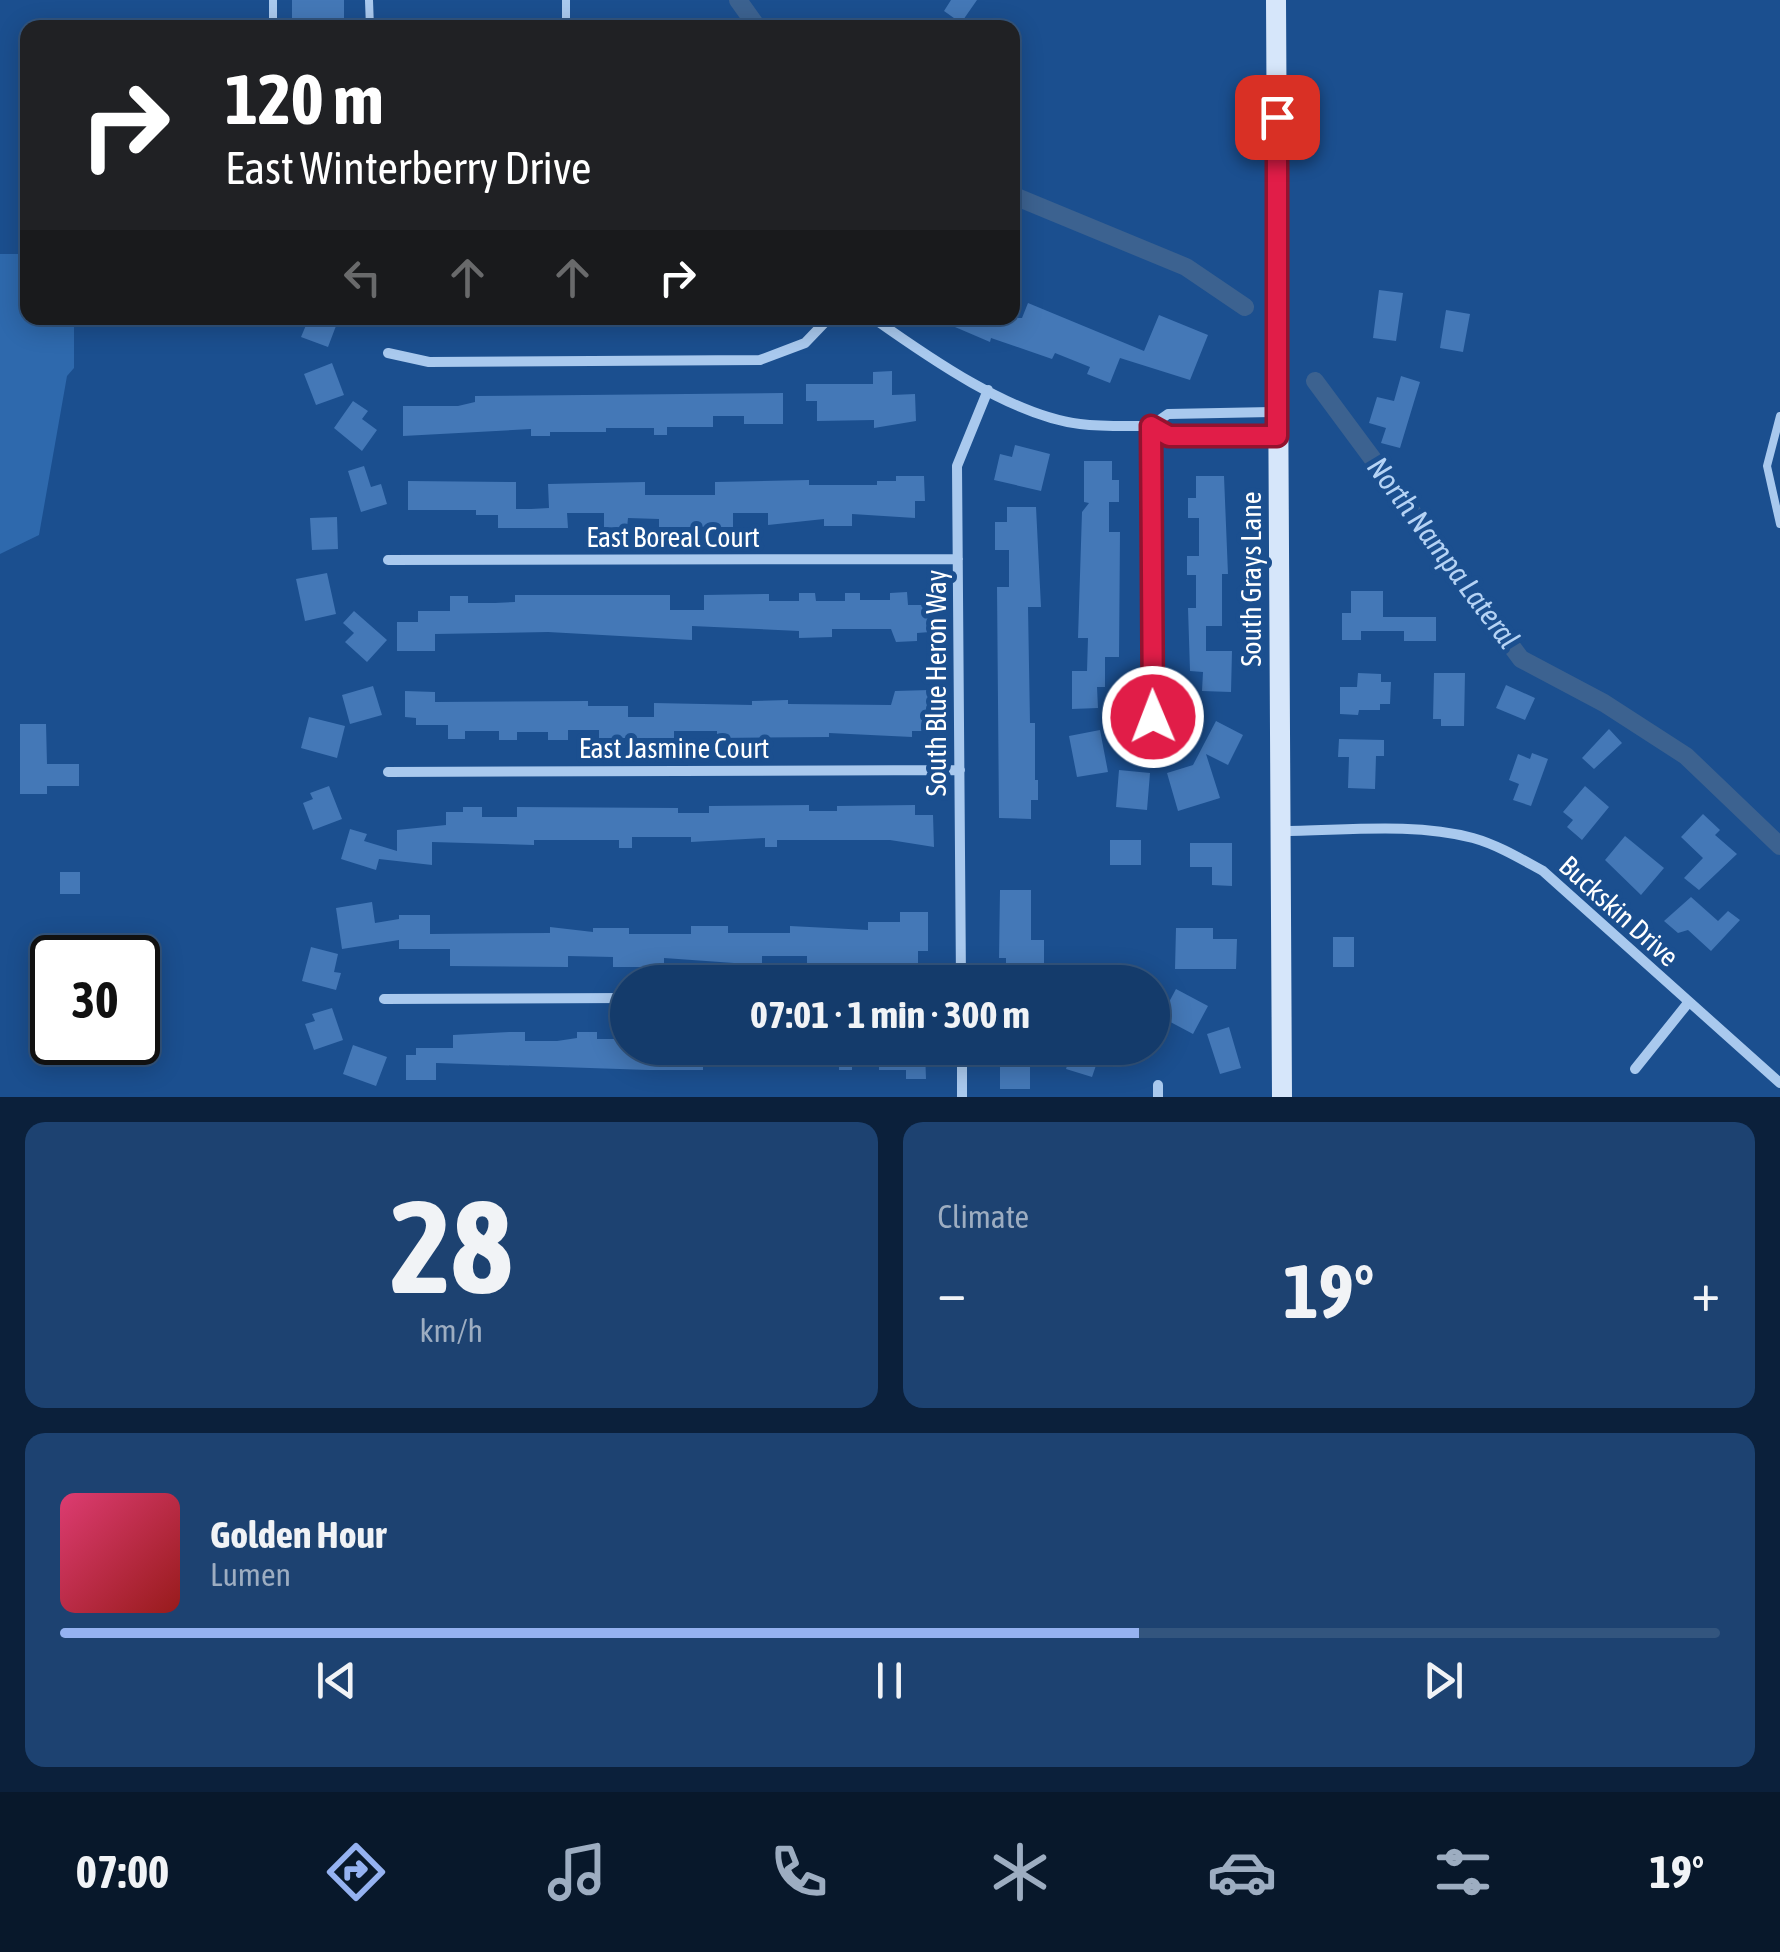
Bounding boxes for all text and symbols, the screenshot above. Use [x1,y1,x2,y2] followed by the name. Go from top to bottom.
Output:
[225,59,384,139] text: 120 m
[60,60,190,190] icon: right
[1235,75,1320,160] pin
[1250,90,1305,145] icon: arrive
[225,142,591,194] text: East Winterberry Drive
[335,250,390,305] icon: left
[440,250,495,305] icon: ahead
[545,250,600,305] icon: ahead
[650,250,705,305] icon: right
[1361,450,1527,655] water label: North Nampa Lateral
[1235,492,1267,666] street label: South Grays Lane
[586,521,760,553] street label: East Boreal Court
[920,570,952,796] street label: South Blue Heron Way
[1101,665,1205,769] position arrow
[579,732,769,764] street label: East Jasmine Court
[1553,849,1685,973] street label: Buckskin Drive
[30,935,160,1065] speed limit sign: 30
[750,993,1030,1036] text: 07:01 · 1 min · 300 m
[390,1172,512,1321] text: 28
[938,1198,1029,1235] text: Climate
[1283,1248,1374,1334] text: 19°
[938,1260,966,1323] text: −
[1691,1260,1720,1323] text: +
[420,1312,483,1349] text: km/h
[210,1513,386,1556] text: Golden Hour
[210,1556,291,1593] text: Lumen
[309,1653,364,1708] icon: previous
[862,1653,917,1708] icon: pause
[1416,1653,1471,1708] icon: next
[321,1837,391,1907] icon: directions
[542,1837,612,1907] icon: music
[764,1837,834,1907] icon: phone
[985,1837,1055,1907] icon: climate
[1207,1837,1277,1907] icon: car
[1428,1837,1498,1907] icon: filters
[76,1846,169,1898] text: 07:00
[1650,1846,1704,1898] text: 19°

